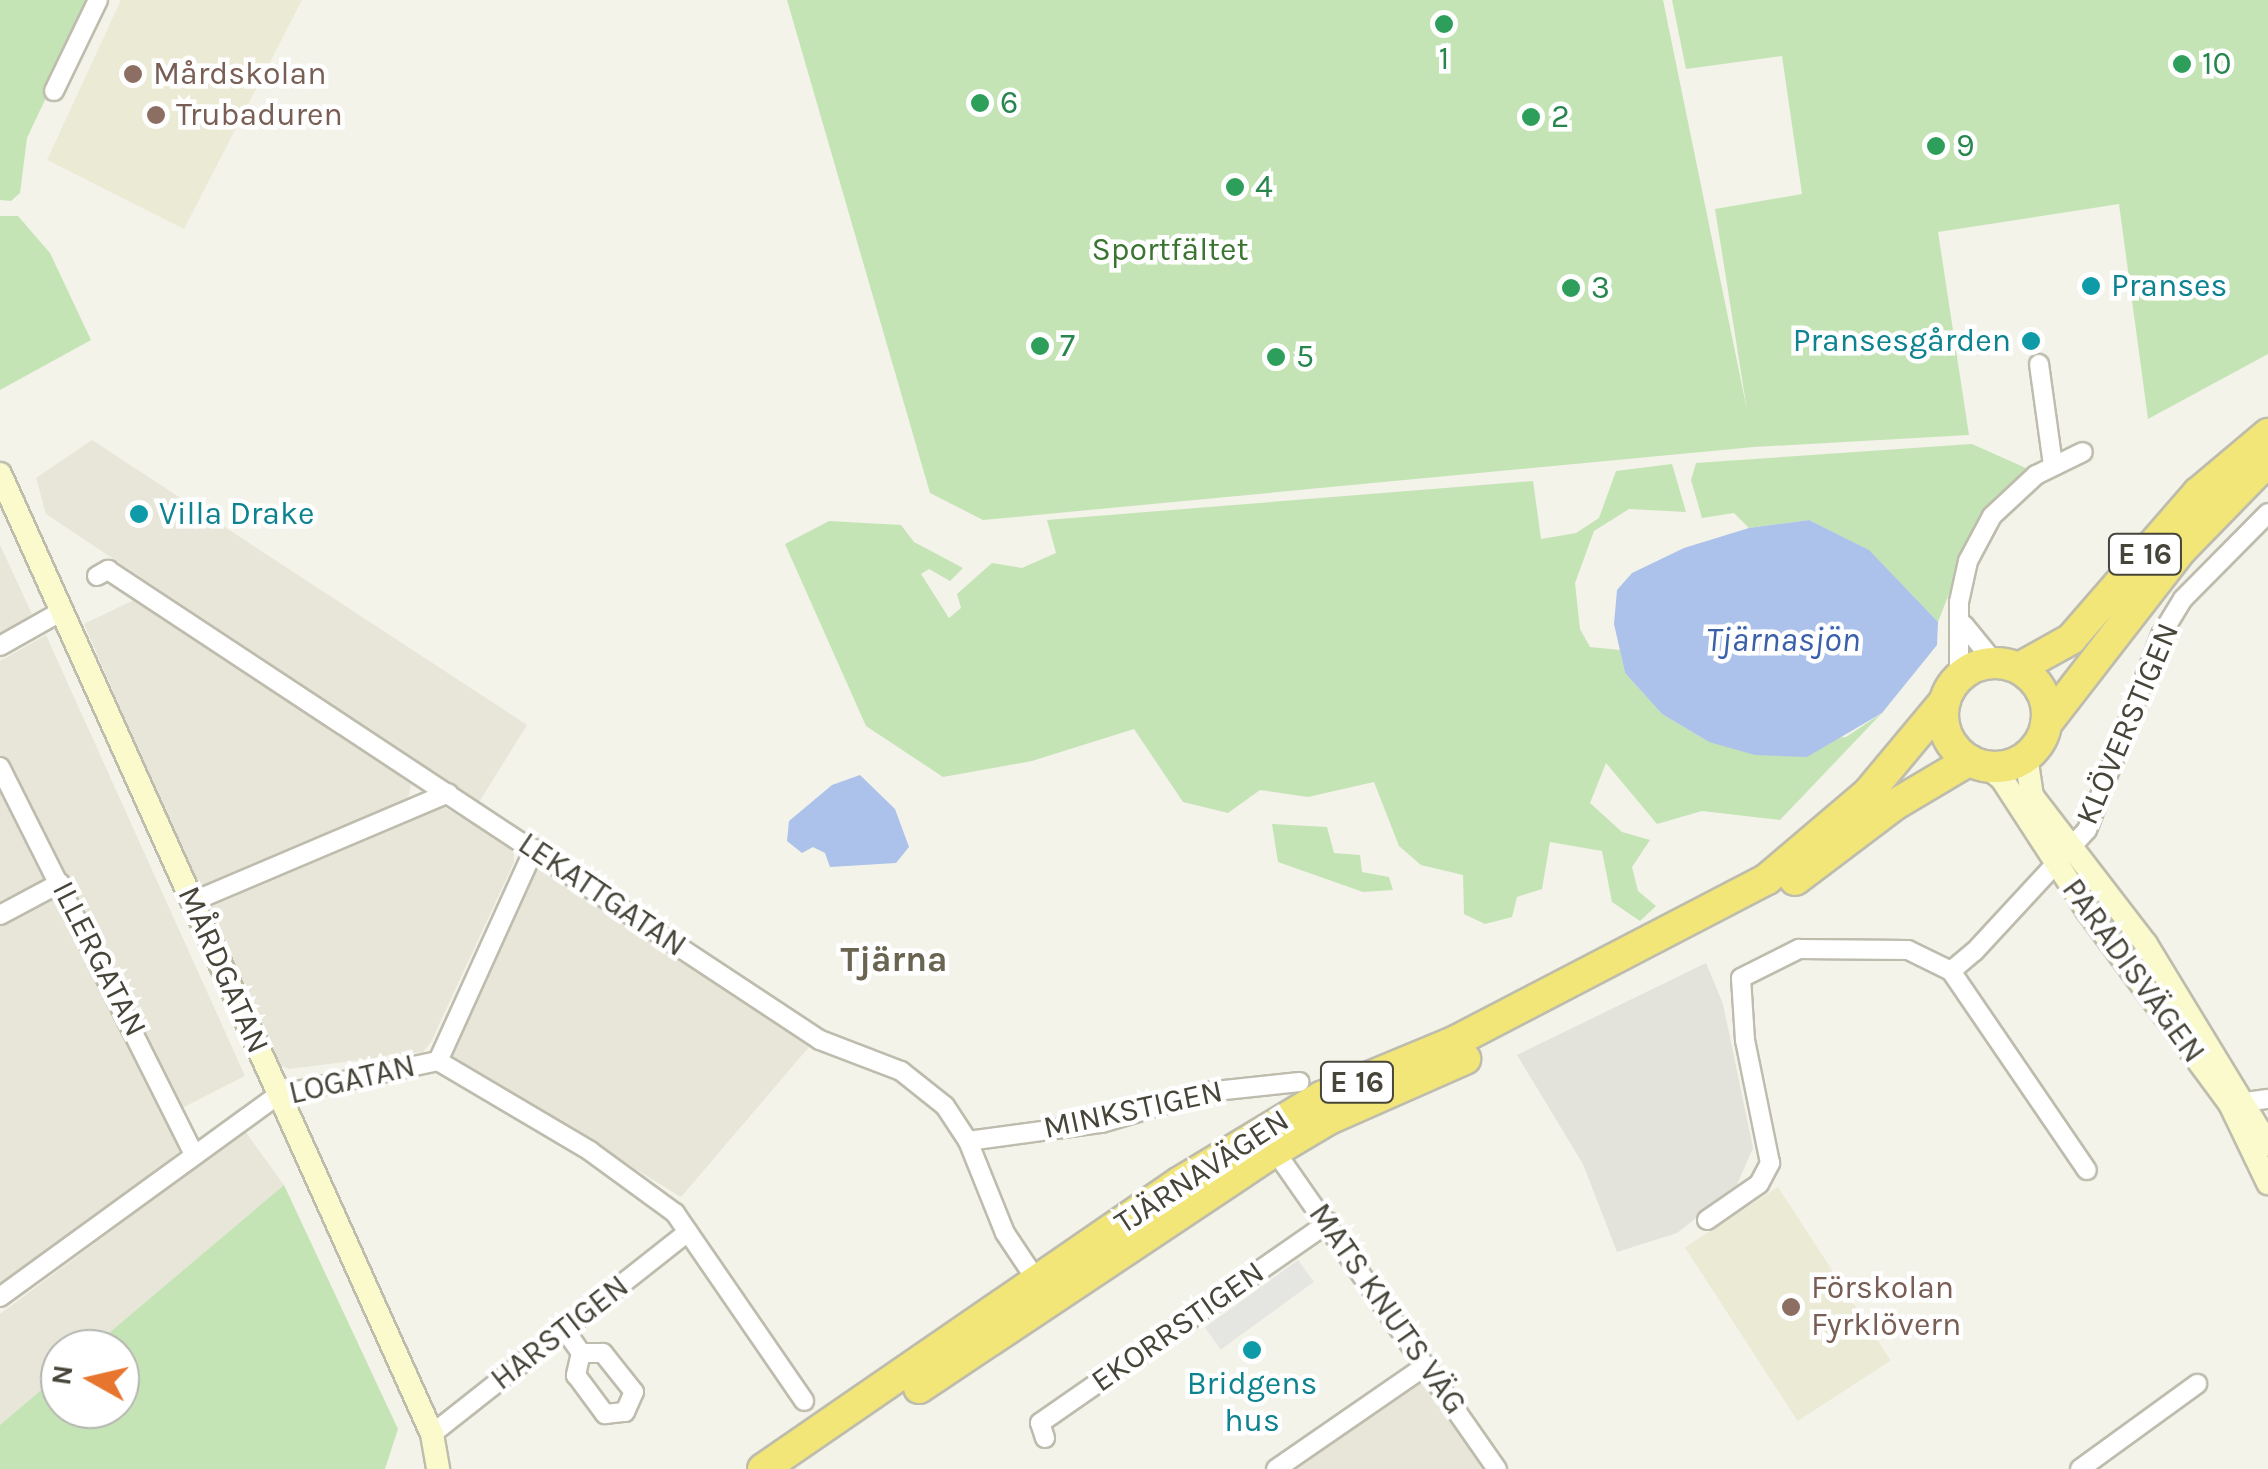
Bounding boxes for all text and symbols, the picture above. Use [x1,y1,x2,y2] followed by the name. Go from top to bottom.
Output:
[1433,13,1455,35] marker: 1
[1439,40,1449,78] place label: 1
[2202,45,2232,83] place label: 10
[2171,53,2193,75] marker: 10
[153,55,326,93] place label: Mårdskolan
[122,63,144,85] marker: Mårdskolan
[1000,84,1018,122] place label: 6
[969,92,991,114] marker: 6
[176,96,343,134] place label: Trubaduren
[1551,98,1570,136] place label: 2
[145,104,167,126] marker: Trubaduren
[1520,106,1542,128] marker: 2
[1956,127,1975,165] place label: 9
[1925,135,1947,157] marker: 9
[1255,168,1273,206] place label: 4
[1224,176,1246,198] marker: 4
[1091,231,1249,269] park label: Sportfältet
[2111,267,2227,305] place label: Pranses
[1591,269,1610,307] place label: 3
[2080,275,2102,297] marker: Pranses
[1560,277,1582,299] marker: 3
[1793,322,2011,360] place label: Pransesgården
[1060,327,1075,365] place label: 7
[2020,330,2042,352] marker: Pransesgården
[1029,335,1051,357] marker: 7
[1296,338,1314,376] place label: 5
[1265,346,1287,368] marker: 5
[159,495,314,533] place label: Villa Drake
[128,503,150,525] marker: Villa Drake
[2108,529,2182,579] road number: E 16
[2068,617,2188,831] street label: KLÖVERSTIGEN
[1706,619,1860,661] water label: Tjärnasjön
[511,825,693,965] street label: LEKATTGATAN
[2053,871,2213,1071] street label: PARADISVÄGEN
[44,875,154,1043] street label: ILLERGATAN
[169,880,277,1060] street label: MÅRDGATAN
[841,939,947,981] district label: Tjärna
[285,1047,419,1113] street label: LOGATAN
[1320,1057,1394,1107] road number: E 16
[1040,1072,1226,1148] street label: MINKSTIGEN
[1108,1101,1296,1243] street label: TJÄRNAVÄGEN
[1300,1196,1474,1422] street label: MATS KNUTS VÄG
[1084,1253,1272,1401] street label: EKORRSTIGEN
[483,1267,637,1399] street label: HARSTIGEN
[1811,1270,1961,1345] place label: Förskolan Fyrklövern
[1780,1296,1802,1318] marker: Förskolan Fyrklövern
[40,1329,140,1429] north arrow
[1241,1339,1263,1361] marker: Bridgens hus
[44,1363,80,1387] text: N
[1187,1366,1317,1441] place label: Bridgens hus

